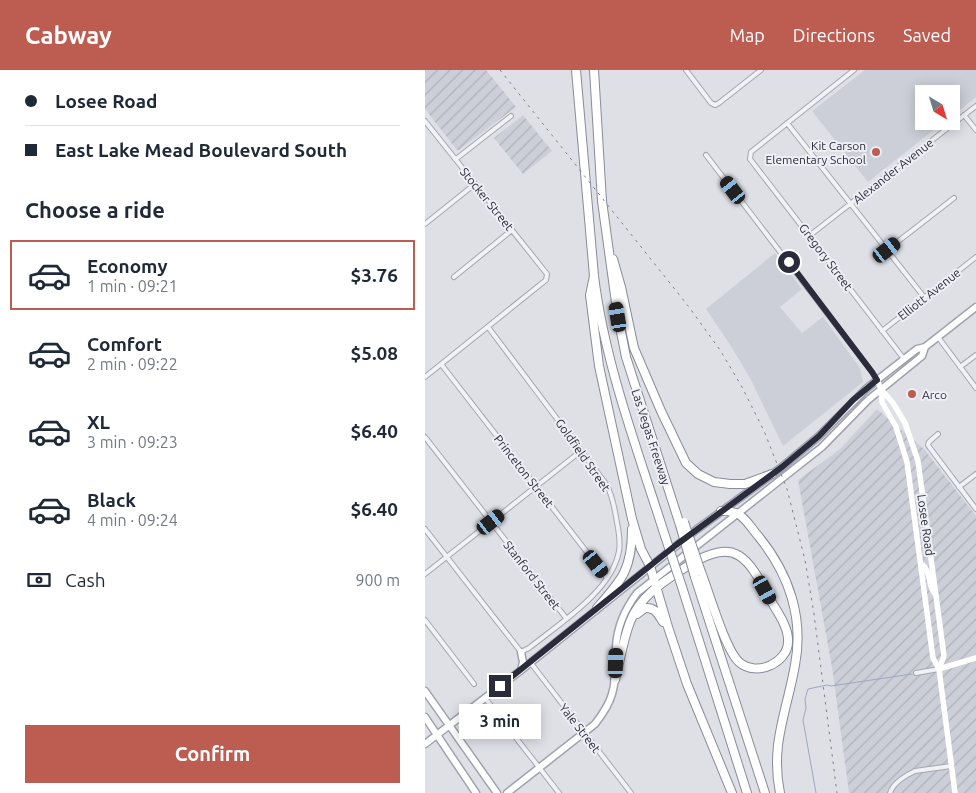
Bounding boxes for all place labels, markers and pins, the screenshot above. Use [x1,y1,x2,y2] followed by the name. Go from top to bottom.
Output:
[766,139,866,166] place label: Kit Carson Elementary School
[870,146,882,158] marker: Kit Carson Elementary School
[906,388,918,400] marker: Arco
[922,388,947,401] place label: Arco

